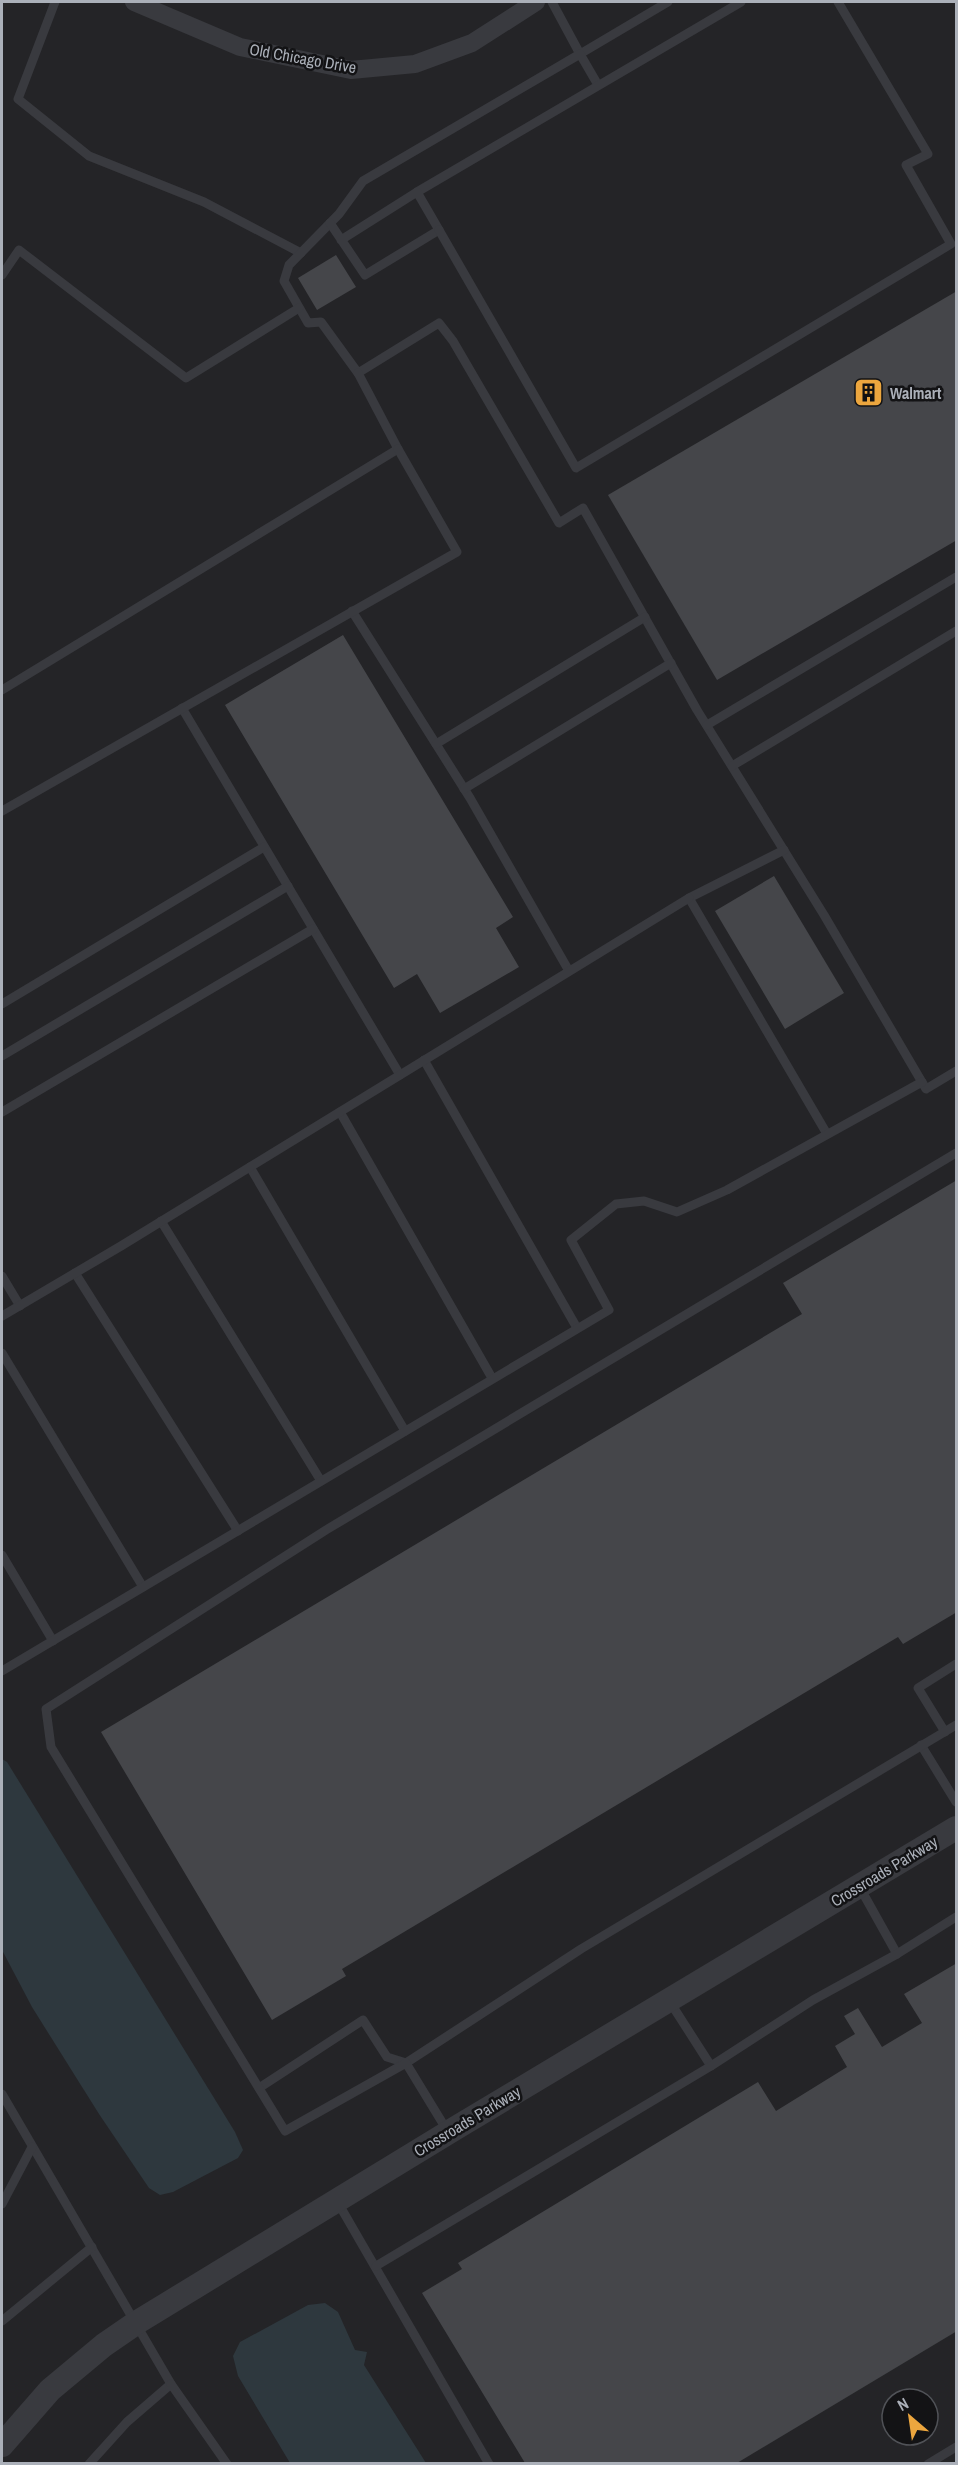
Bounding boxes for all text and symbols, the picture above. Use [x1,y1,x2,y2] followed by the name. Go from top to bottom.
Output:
[248,38,358,78] street label: Old Chicago Drive
[853,377,885,409] building icon: Walmart
[890,382,942,404] place label: Walmart
[826,1830,942,1912] street label: Crossroads Parkway
[409,2080,525,2162] street label: Crossroads Parkway
[880,2387,940,2447] north arrow
[893,2392,912,2416] text: N

